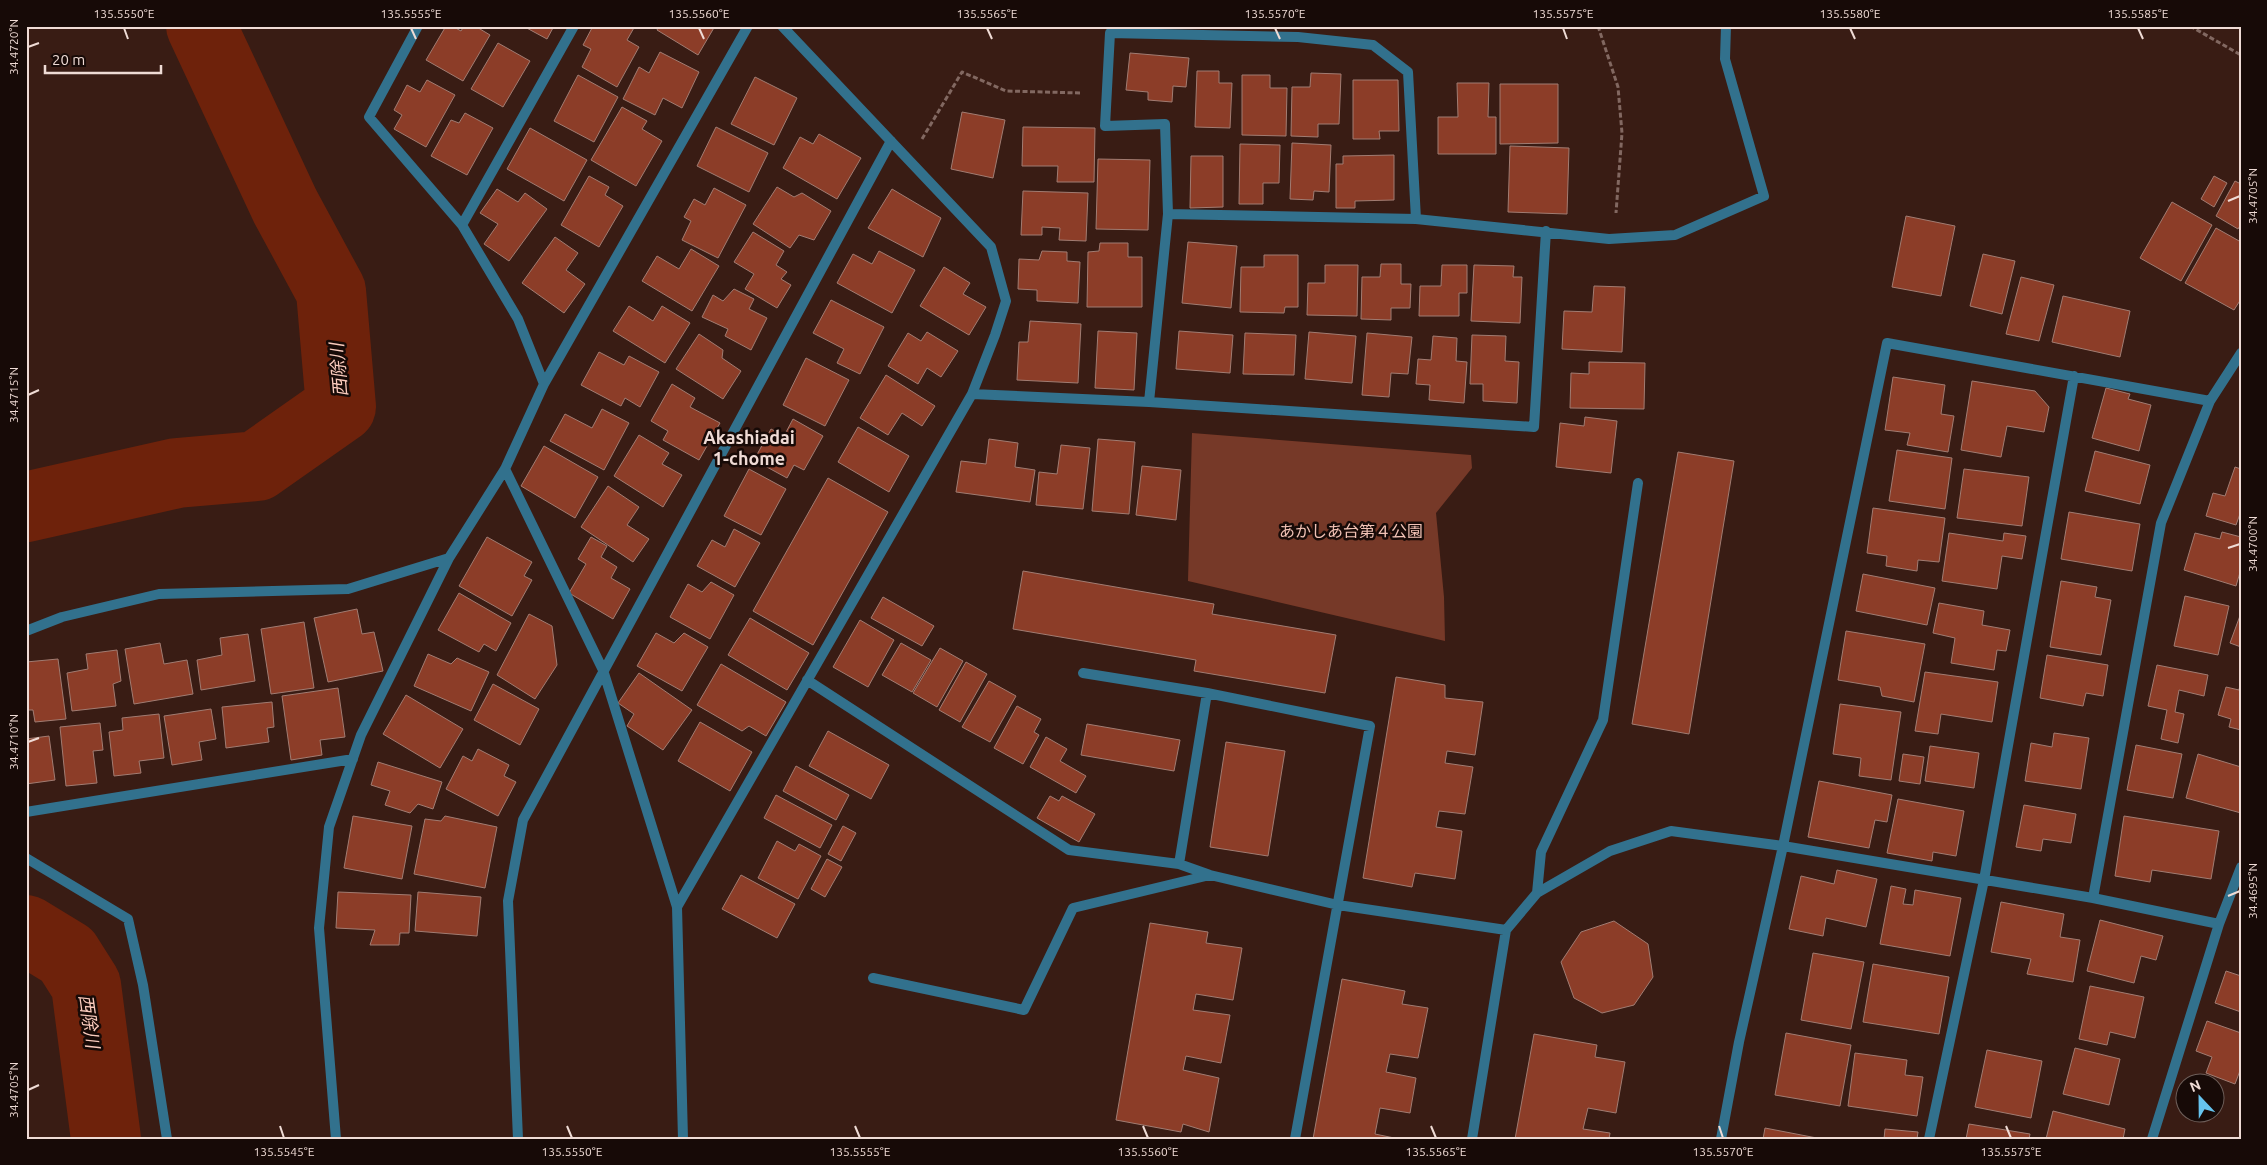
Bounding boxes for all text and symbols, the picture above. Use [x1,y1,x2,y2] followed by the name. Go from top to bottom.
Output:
[94,7,155,20] text: 135.5550°E
[381,7,442,20] text: 135.5555°E
[669,7,730,20] text: 135.5560°E
[957,7,1018,20] text: 135.5565°E
[1245,7,1306,20] text: 135.5570°E
[1533,7,1594,20] text: 135.5575°E
[1820,7,1881,20] text: 135.5580°E
[2108,7,2169,20] text: 135.5585°E
[7,19,20,75] text: 34.4720°N
[45,42,161,74] scale bar
[52,51,85,68] text: 20 m
[2246,168,2259,224] text: 34.4705°N
[326,340,350,398] water label: 西除川
[7,367,20,423] text: 34.4715°N
[703,427,795,468] district label: Akashiadai 1-chome
[2246,516,2259,572] text: 34.4700°N
[1279,522,1423,540] park label: あかしあ台第４公園
[7,714,20,770] text: 34.4710°N
[2246,863,2259,919] text: 34.4695°N
[76,993,104,1051] water label: 西除川
[7,1062,20,1118] text: 34.4705°N
[2174,1072,2224,1122] north arrow
[2187,1077,2203,1095] text: N
[254,1145,315,1158] text: 135.5545°E
[542,1145,603,1158] text: 135.5550°E
[830,1145,891,1158] text: 135.5555°E
[1118,1145,1179,1158] text: 135.5560°E
[1406,1145,1467,1158] text: 135.5565°E
[1693,1145,1754,1158] text: 135.5570°E
[1981,1145,2042,1158] text: 135.5575°E

